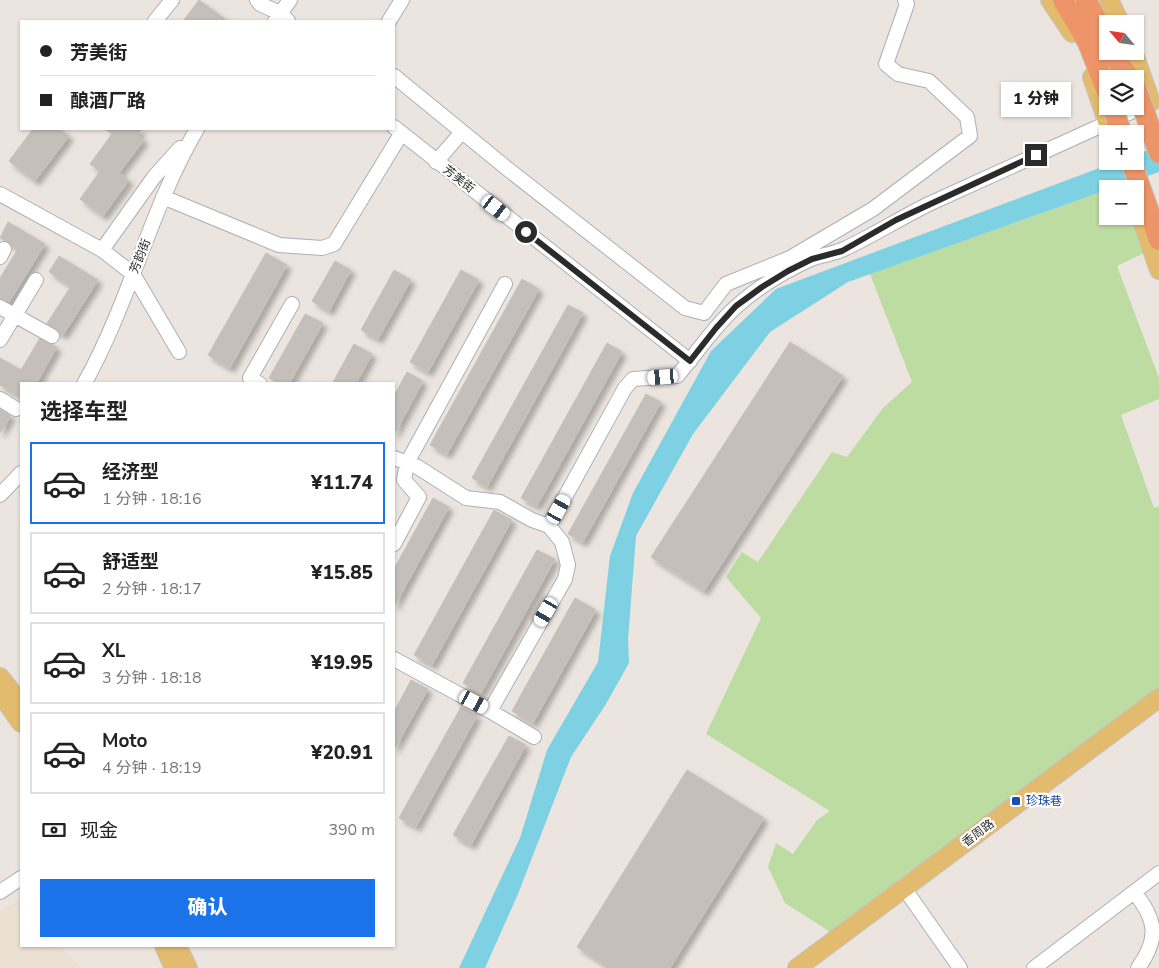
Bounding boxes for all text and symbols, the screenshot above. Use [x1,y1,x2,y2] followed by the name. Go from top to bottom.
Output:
[1099,15,1144,60] north arrow
[1099,15,1144,225] map controls
[70,40,127,66] text: 芳美街
[1099,70,1144,115] button: layers
[1001,82,1071,118] callout: 1 分钟
[70,88,146,114] text: 酿酒厂路
[1013,88,1059,110] text: 1 分钟
[1099,125,1144,170] button: +
[1025,144,1047,166] route end
[440,162,478,196] street label: 芳美街
[1099,180,1144,225] button: −
[479,193,512,223] car
[515,221,537,243] route start
[126,236,154,276] street label: 芳韵街
[647,368,678,386] car
[40,397,128,427] text: 选择车型
[102,459,159,485] text: 经济型
[42,461,87,506] icon: car
[311,470,373,496] text: ¥11.74
[102,488,202,510] text: 1 分钟 · 18:16
[545,492,572,526] car
[102,549,159,575] text: 舒适型
[42,551,87,596] icon: car
[311,560,373,586] text: ¥15.85
[102,578,202,600] text: 2 分钟 · 18:17
[532,595,559,629] car
[102,638,125,664] text: XL
[42,641,87,686] icon: car
[311,650,373,676] text: ¥19.95
[102,667,202,689] text: 3 分钟 · 18:18
[457,688,490,716] car
[102,728,148,754] text: Moto
[42,731,87,776] icon: car
[311,740,373,766] text: ¥20.91
[102,757,202,779] text: 4 分钟 · 18:19
[1026,793,1062,809] place label: 珍珠巷
[1010,795,1022,807] marker: 珍珠巷
[40,816,68,844] icon: cash
[959,816,997,850] street label: 香周路
[80,818,118,844] text: 现金
[328,819,375,841] text: 390 m
[40,879,375,937] button: 确认

